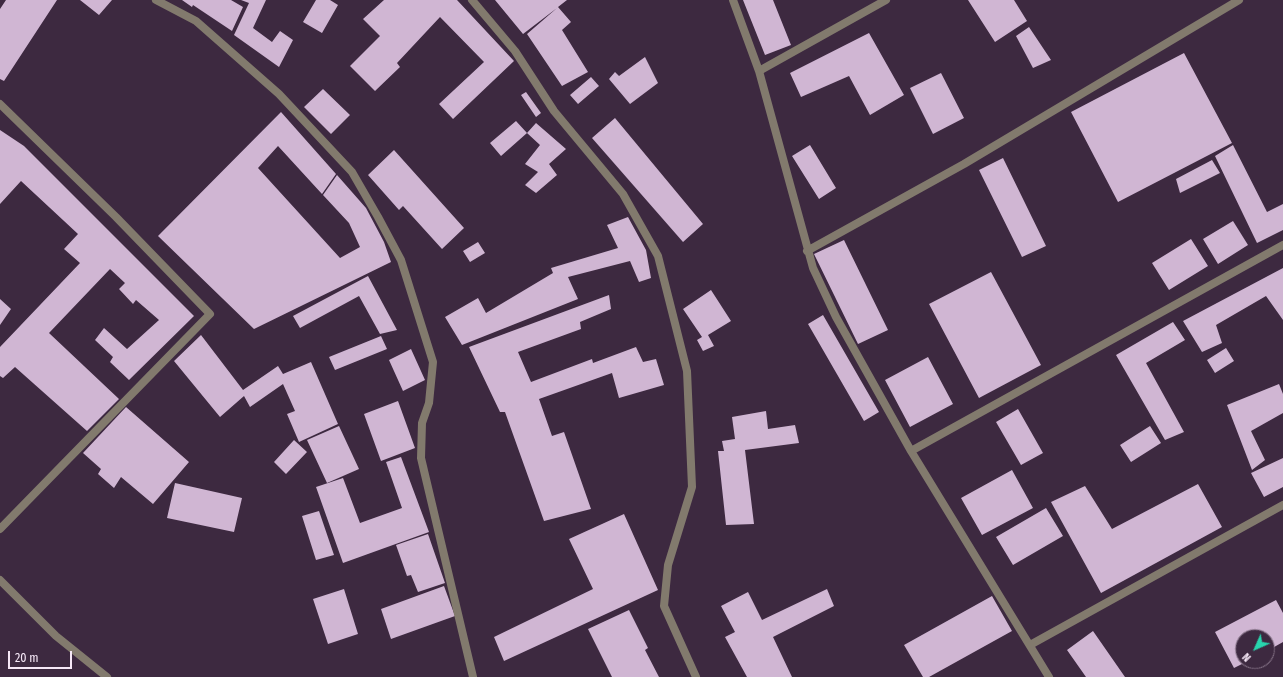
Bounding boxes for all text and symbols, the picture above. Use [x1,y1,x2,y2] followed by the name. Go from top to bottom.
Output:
[1235,629,1275,669] north arrow
[10,643,74,669] scale bar
[1240,650,1254,664] text: N
[15,651,39,665] text: 20 m

